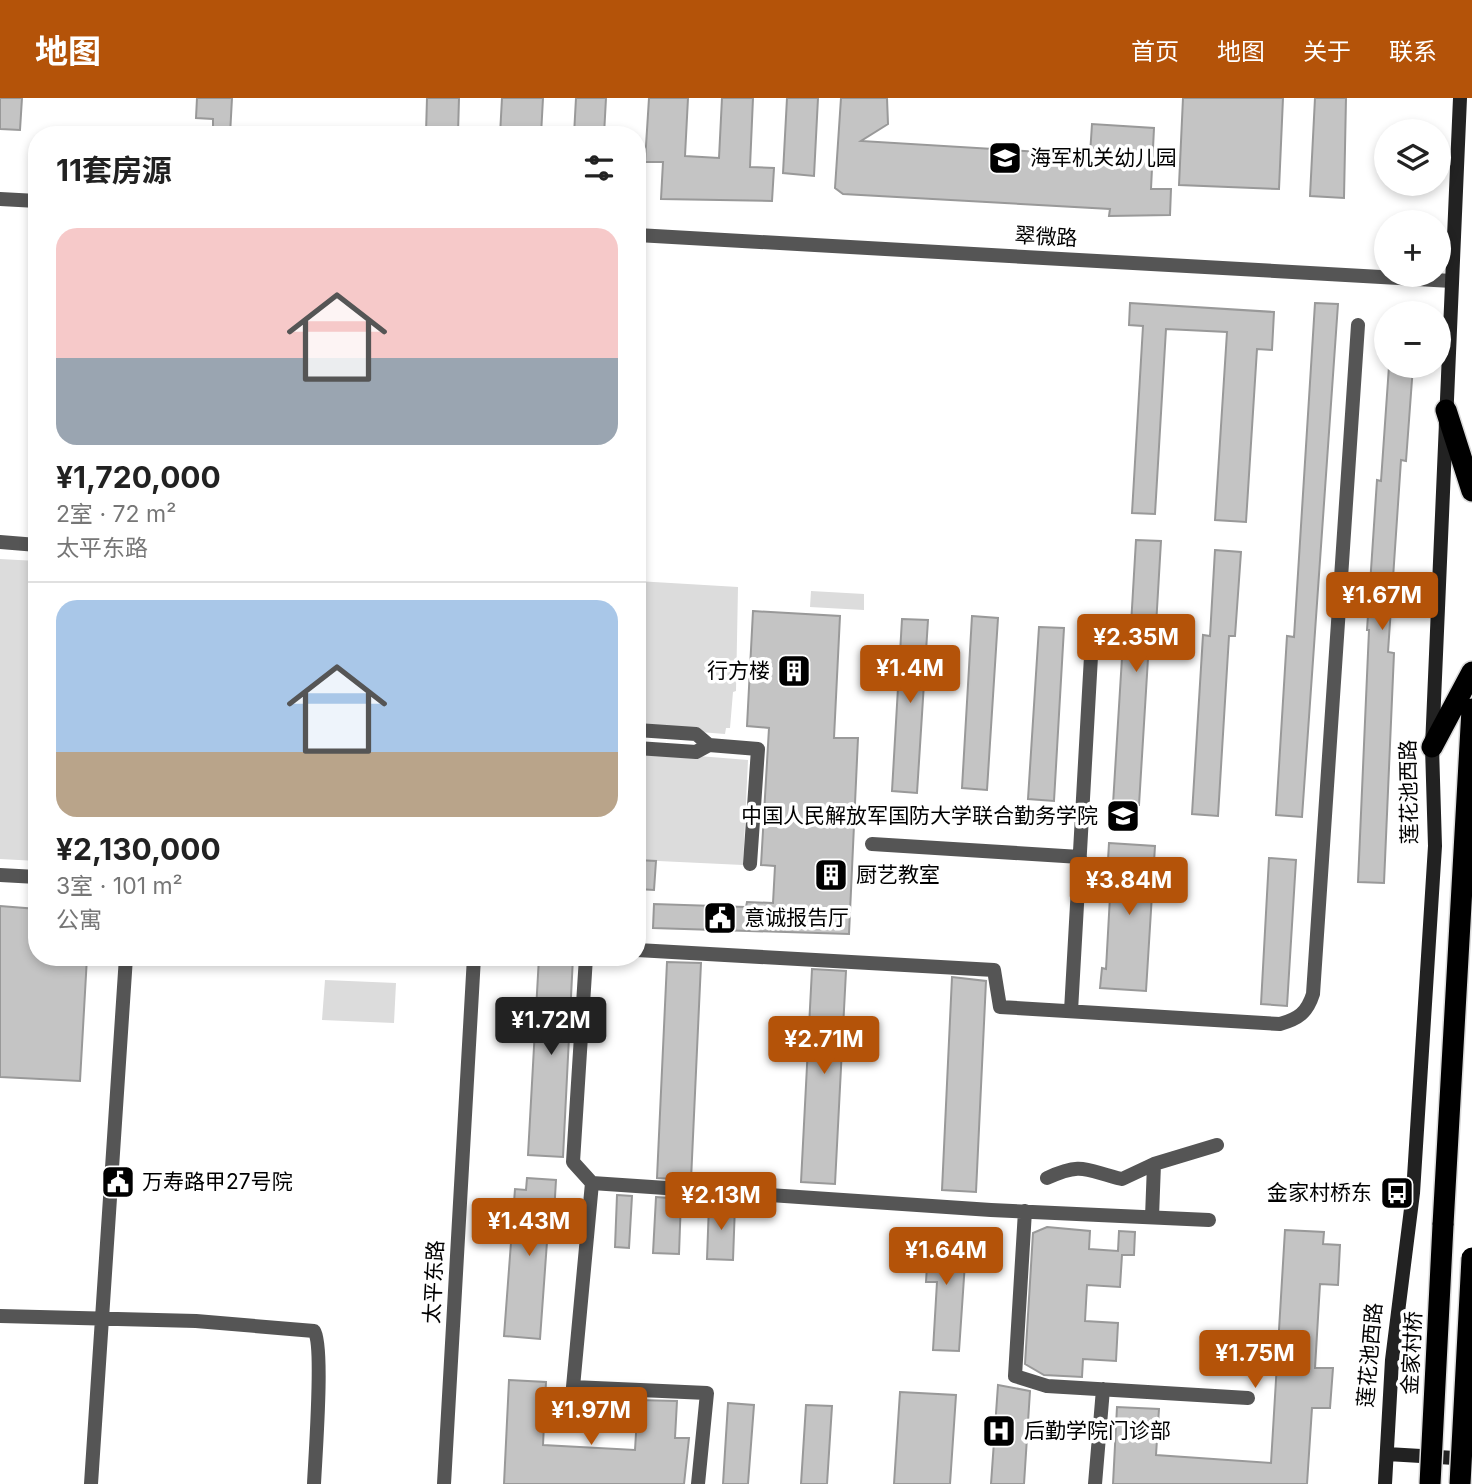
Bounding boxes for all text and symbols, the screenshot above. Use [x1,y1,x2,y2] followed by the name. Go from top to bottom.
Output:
[35,31,101,71] text: 地图
[1131,37,1179,66] text: 首页
[1217,37,1265,66] text: 地图
[1303,37,1351,66] text: 关于
[1389,37,1437,66] text: 联系
[1374,119,1451,378] map controls
[1374,119,1451,196] button: layers
[986,139,1024,177] school or university icon: 海军机关幼儿园
[1030,145,1177,170] place label: 海军机关幼儿园
[580,149,618,187] icon: filters
[56,152,172,188] text: 11套房源
[1374,210,1451,287] button: +
[1014,222,1078,251] street label: 翠微路
[274,274,400,400] icon: home
[1374,301,1451,378] button: −
[56,459,221,495] text: ¥1,720,000
[56,500,176,528] text: 2室 · 72 m²
[56,534,148,562] text: 太平东路
[1325,573,1439,632] pin: ¥1.67M
[1342,581,1422,609] text: ¥1.67M
[1079,614,1193,674] pin: ¥2.35M
[1093,623,1179,651] text: ¥2.35M
[274,646,400,772] icon: home
[861,646,959,705] pin: ¥1.4M
[775,652,813,690] building icon: 行方楼
[876,654,944,682] text: ¥1.4M
[707,658,770,683] place label: 行方楼
[1395,739,1422,845] street label: 莲花池西路
[1104,797,1142,835] school or university icon: 中国人民解放军国防大学联合勤务学院
[741,803,1098,828] place label: 中国人民解放军国防大学联合勤务学院
[56,831,221,867] text: ¥2,130,000
[812,856,850,894] building icon: 厨艺教室
[1072,858,1186,917] pin: ¥3.84M
[856,862,940,887] place label: 厨艺教室
[1086,866,1172,894] text: ¥3.84M
[56,872,183,900] text: 3室 · 101 m²
[701,899,739,937] public building icon: 意诚报告厅
[744,905,849,930] place label: 意诚报告厅
[56,906,102,934] text: 公寓
[494,998,608,1057] pin: ¥1.72M
[511,1006,591,1034] text: ¥1.72M
[767,1016,881,1076] pin: ¥2.71M
[784,1025,864,1053] text: ¥2.71M
[99,1163,137,1201] public building icon: 万寿路甲27号院
[142,1169,293,1194] place label: 万寿路甲27号院
[664,1172,778,1232] pin: ¥2.13M
[1378,1174,1416,1212] bus stop icon: 金家村桥东
[1267,1180,1372,1205] place label: 金家村桥东
[681,1181,761,1209] text: ¥2.13M
[472,1198,586,1258] pin: ¥1.43M
[488,1207,570,1235] text: ¥1.43M
[889,1228,1003,1287] pin: ¥1.64M
[905,1236,987,1264] text: ¥1.64M
[419,1239,448,1325] street label: 太平东路
[1352,1302,1387,1408] street label: 莲花池西路
[1397,1310,1426,1396] street label: 金家村桥
[1198,1330,1312,1390] pin: ¥1.75M
[1215,1339,1295,1367] text: ¥1.75M
[534,1388,648,1447] pin: ¥1.97M
[551,1396,631,1424] text: ¥1.97M
[980,1412,1018,1450] hospital icon: 后勤学院门诊部
[1024,1418,1171,1443] place label: 后勤学院门诊部

